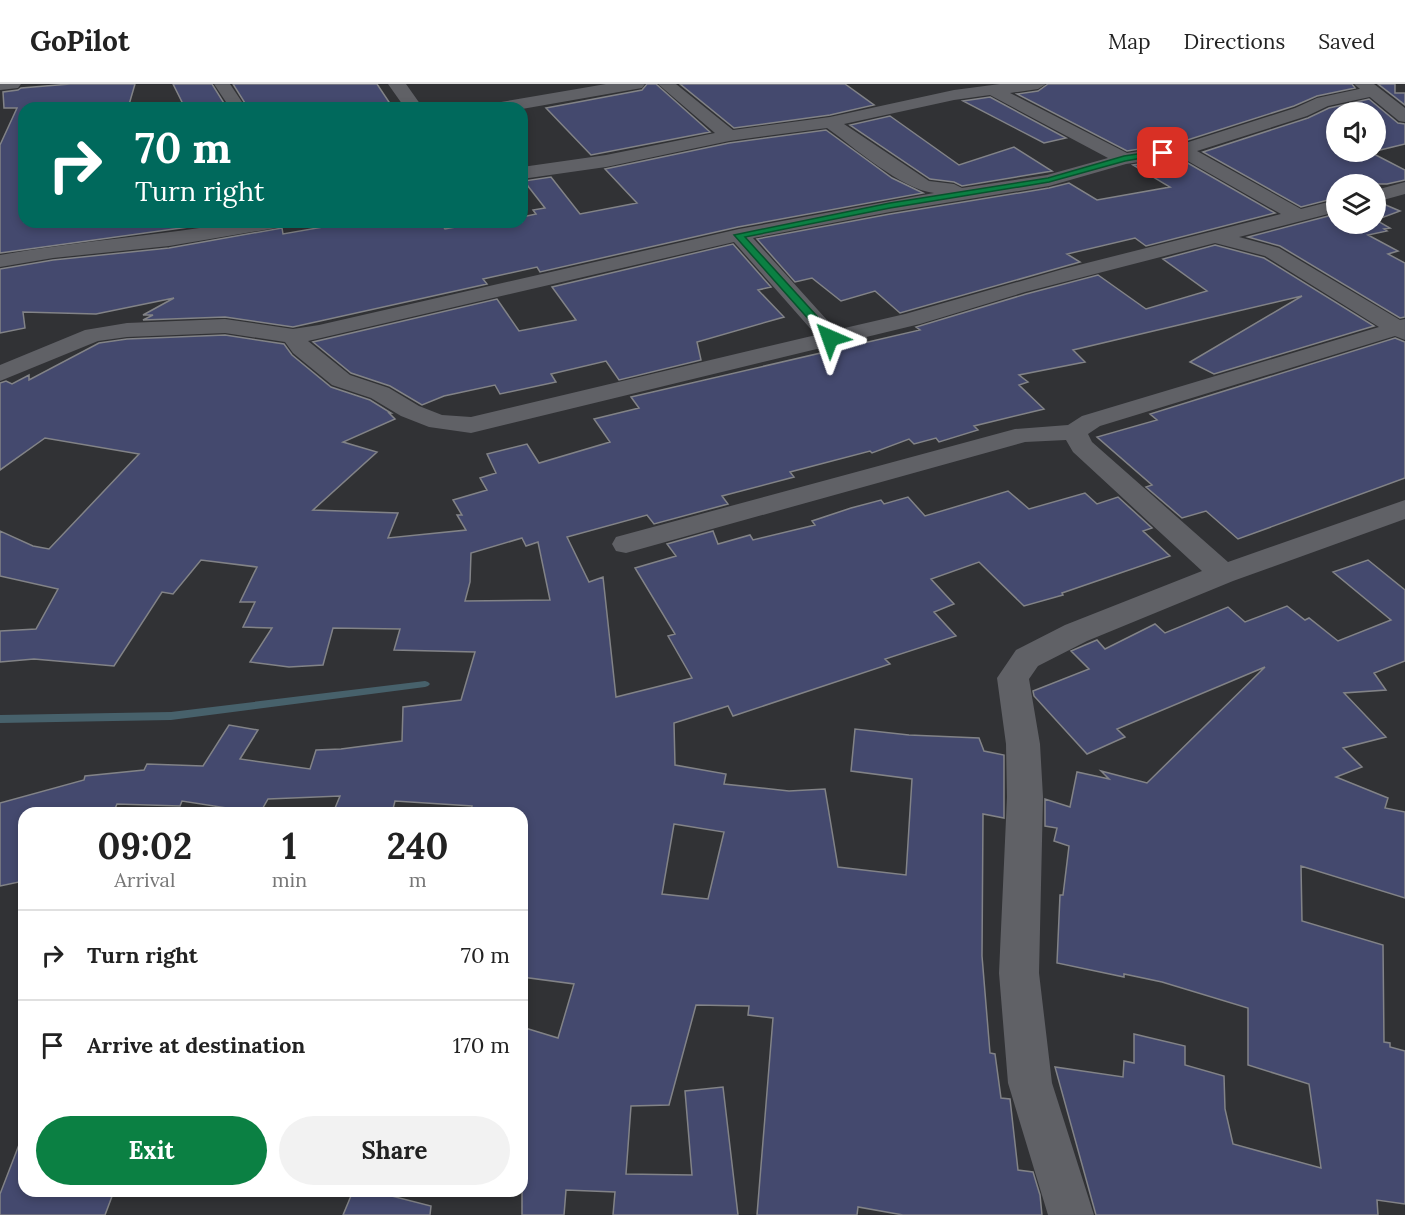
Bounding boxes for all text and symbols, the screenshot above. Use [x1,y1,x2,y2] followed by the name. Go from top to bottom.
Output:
[30,23,129,59] text: GoPilot
[1108,28,1151,55] text: Map
[1184,28,1285,55] text: Directions
[1318,28,1375,55] text: Saved
[1326,102,1386,234] map controls
[1326,102,1386,162] button: sound
[135,121,231,175] text: 70 m
[36,126,114,204] icon: right
[1137,127,1188,178] pin
[1146,136,1179,169] icon: arrive
[135,174,264,208] text: Turn right
[1326,174,1386,234] button: layers
[798,306,862,370] position arrow
[97,823,192,869] text: 09:02
[282,823,297,869] text: 1
[387,823,449,869] text: 240
[114,867,175,892] text: Arrival
[272,867,307,892] text: min
[409,867,427,892] text: m
[36,939,69,972] icon: right
[87,941,198,969] text: Turn right
[461,941,510,969] text: 70 m
[36,1029,69,1062] icon: arrive
[87,1031,305,1059] text: Arrive at destination
[453,1031,510,1059] text: 170 m
[36,1116,267,1185] button: Exit
[279,1116,510,1185] button: Share

